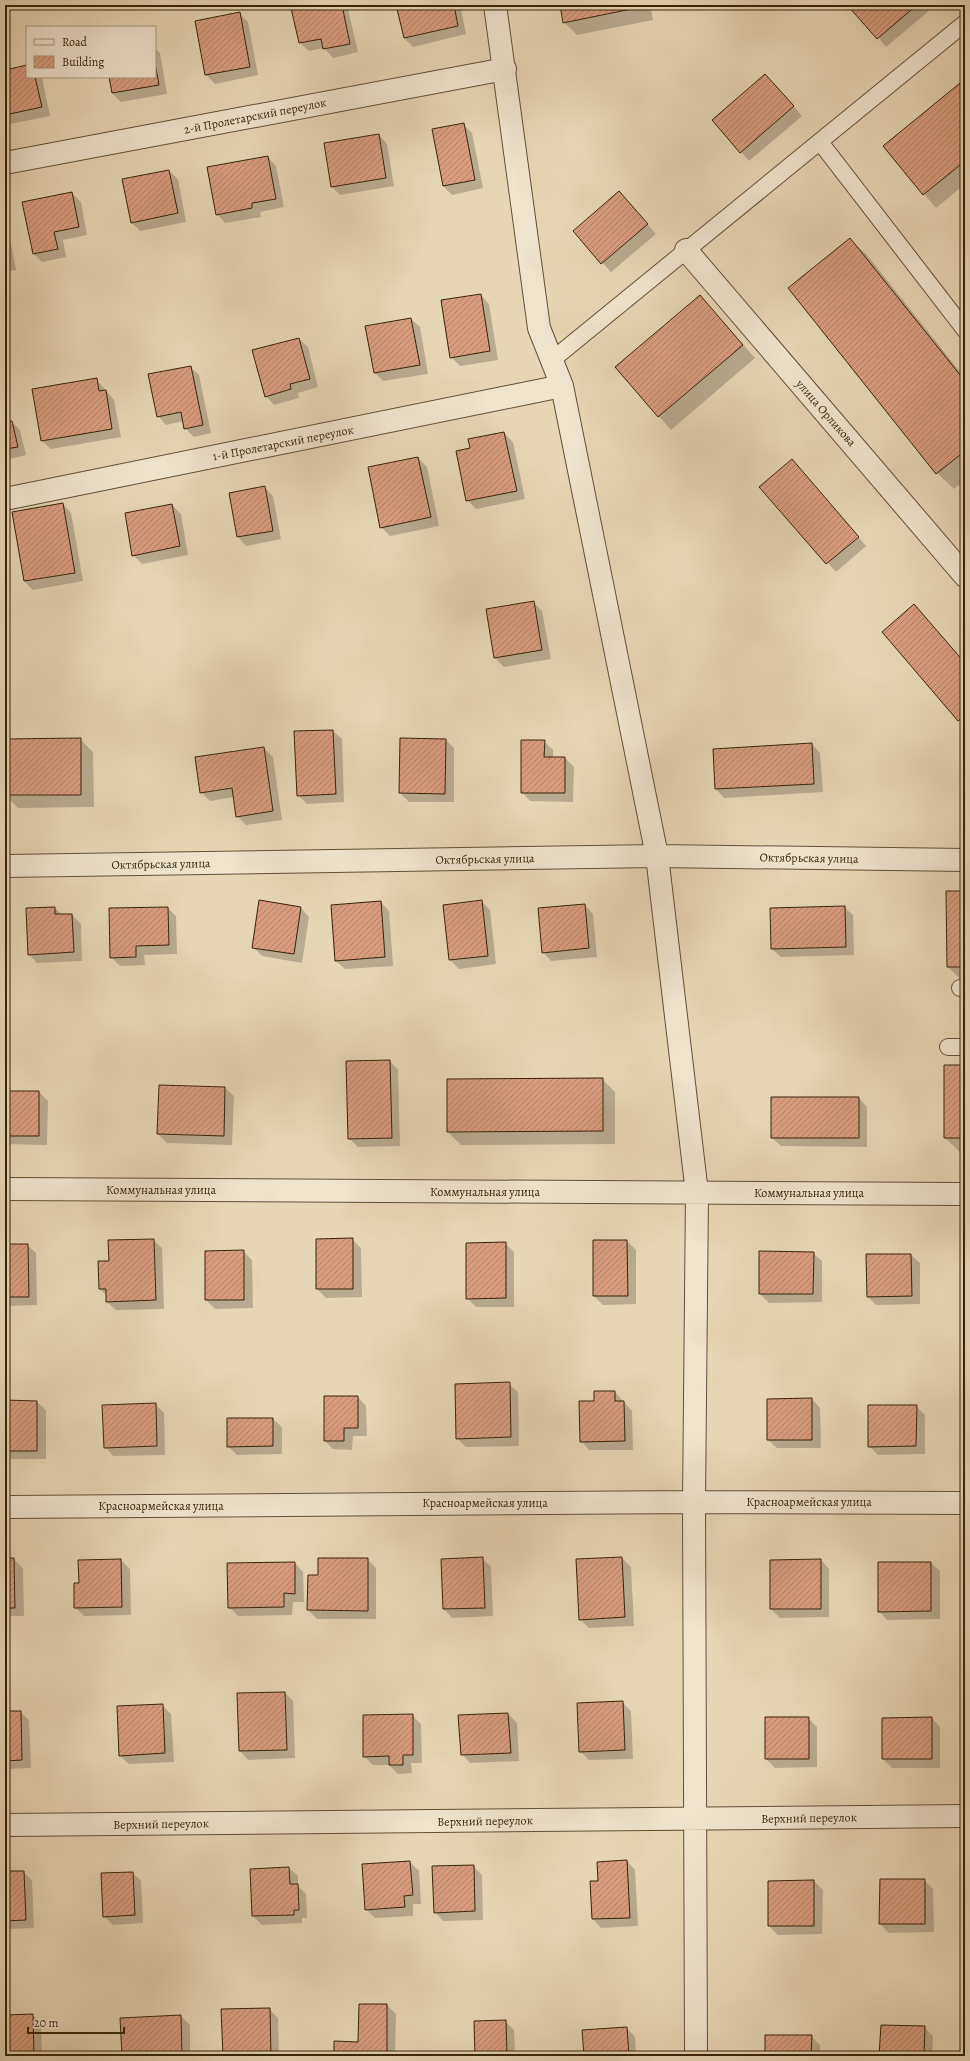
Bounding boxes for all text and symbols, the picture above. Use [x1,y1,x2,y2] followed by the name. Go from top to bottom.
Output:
[26,26,156,78] legend
[62,34,88,50] text: Road
[62,54,104,70] text: Building
[182,94,328,138] street label: 2-й Пролетарский переулок
[792,375,860,450] street label: улица Орликова
[211,421,355,465] street label: 1-й Пролетарский переулок
[759,849,859,867] street label: Октябрьская улица
[435,850,535,868] street label: Октябрьская улица
[111,855,211,873] street label: Октябрьская улица
[106,1182,216,1198] street label: Коммунальная улица
[430,1184,540,1200] street label: Коммунальная улица
[754,1185,864,1201] street label: Коммунальная улица
[746,1494,872,1510] street label: Красноармейская улица
[422,1495,548,1511] street label: Красноармейская улица
[98,1498,224,1514] street label: Красноармейская улица
[761,1809,857,1827] street label: Верхний переулок
[437,1812,533,1830] street label: Верхний переулок
[113,1815,209,1833] street label: Верхний переулок
[28,2009,124,2035] scale bar
[34,2015,58,2031] text: 20 m

